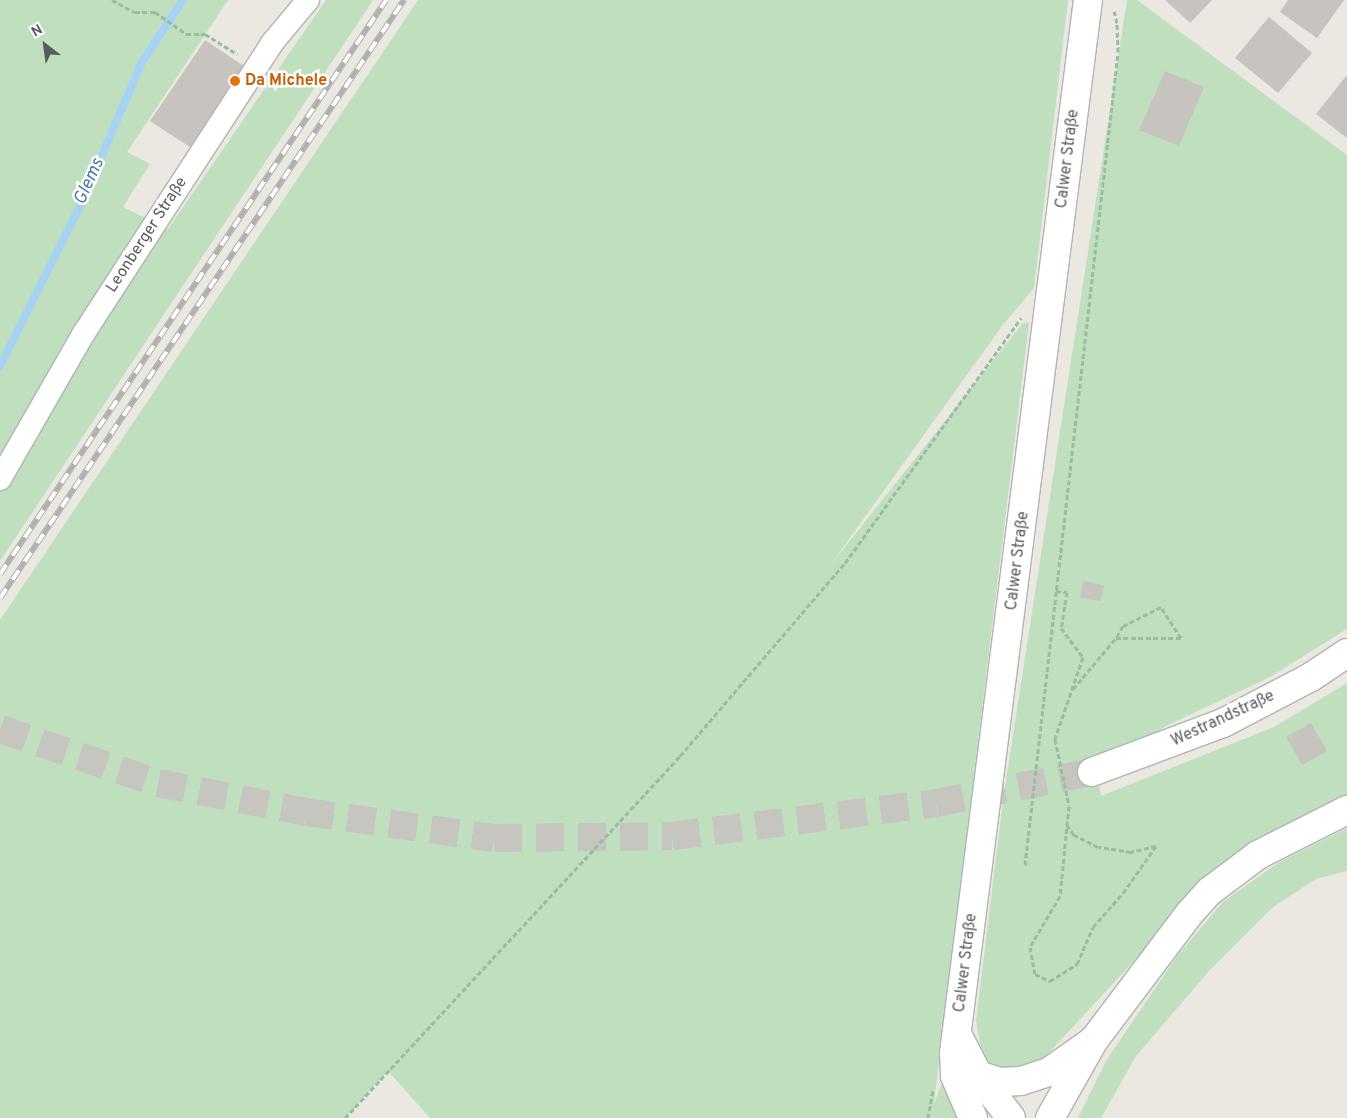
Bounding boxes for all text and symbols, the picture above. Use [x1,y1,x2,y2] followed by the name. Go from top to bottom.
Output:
[20,20,70,70] north arrow
[29,22,46,41] text: N
[245,71,327,91] place label: Da Michele
[229,75,241,87] marker: Da Michele
[1052,108,1084,210] street label: Calwer Straße
[70,155,110,209] water label: Glems
[103,174,191,296] street label: Leonberger Straße
[1002,510,1034,612] street label: Calwer Straße
[1168,687,1278,751] street label: Westrandstraße
[950,912,982,1014] street label: Calwer Straße

